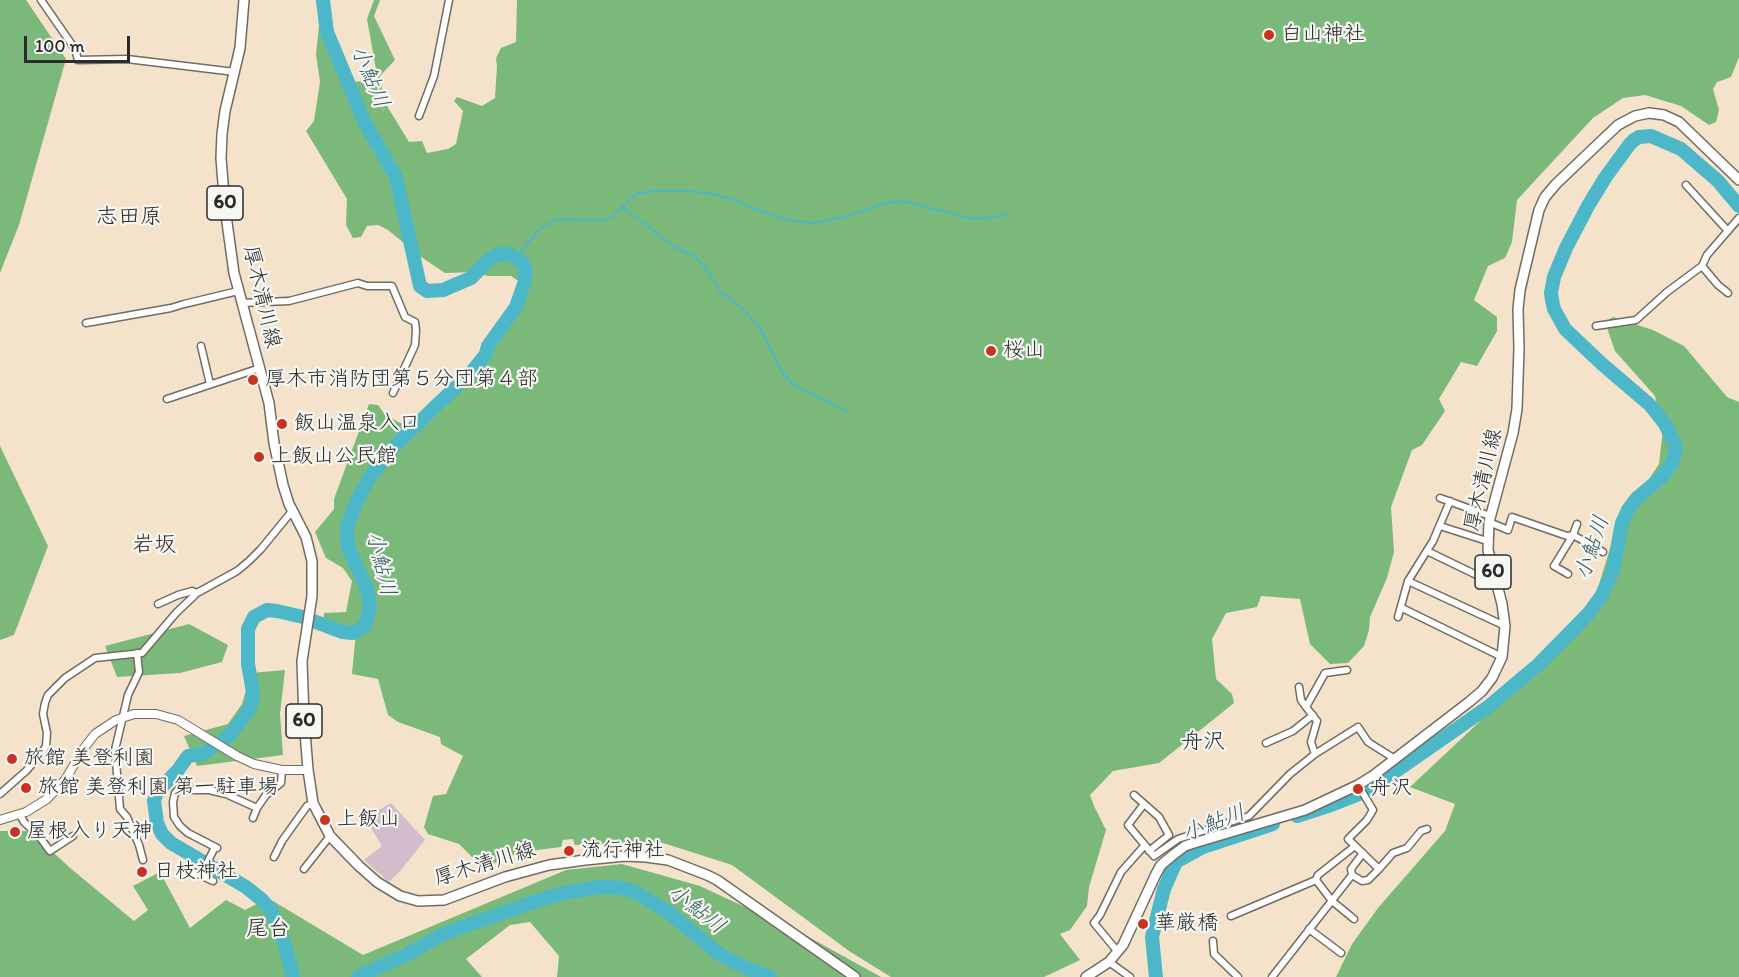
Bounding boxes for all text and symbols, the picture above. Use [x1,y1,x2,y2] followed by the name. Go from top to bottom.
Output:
[1281,22,1365,48] place label: 白山神社
[27,24,134,62] scale bar
[1262,28,1276,42] marker: 白山神社
[35,35,85,57] text: 100 m
[344,41,394,113] water label: 小鮎川
[207,186,243,220] road number: 60
[96,204,162,230] district label: 志田原
[237,243,285,351] street label: 厚木清川線
[1003,338,1045,364] place label: 桜山
[984,344,998,358] marker: 桜山
[265,367,538,393] place label: 厚木市消防団第５分団第４部
[246,373,260,387] marker: 厚木市消防団第５分団第４部
[294,411,420,437] place label: 飯山温泉入口
[275,417,289,431] marker: 飯山温泉入口
[1460,426,1508,534] street label: 厚木清川線
[271,444,397,470] place label: 上飯山公民館
[252,450,266,464] marker: 上飯山公民館
[1570,513,1616,583] water label: 小鮎川
[359,529,401,599] water label: 小鮎川
[132,532,176,558] district label: 岩坂
[1475,555,1511,589] road number: 60
[286,704,322,738] road number: 60
[1181,729,1225,755] district label: 舟沢
[24,746,155,772] place label: 旅館 美登利園
[5,752,19,766] marker: 旅館 美登利園
[38,775,278,801] place label: 旅館 美登利園 第一駐車場
[1370,776,1412,802] place label: 舟沢
[19,781,33,795] marker: 旅館 美登利園 第一駐車場
[1351,782,1365,796] marker: 舟沢
[1178,800,1250,848] water label: 小鮎川
[337,807,400,833] place label: 上飯山
[318,813,332,827] marker: 上飯山
[27,819,153,845] place label: 屋根入り天神
[8,825,22,839] marker: 屋根入り天神
[431,838,539,892] street label: 厚木清川線
[581,838,665,864] place label: 流行神社
[562,844,576,858] marker: 流行神社
[154,859,238,885] place label: 日枝神社
[135,865,149,879] marker: 日枝神社
[662,879,730,941] water label: 小鮎川
[1155,911,1218,937] place label: 華厳橋
[246,916,290,942] district label: 尾台
[1136,917,1150,931] marker: 華厳橋

